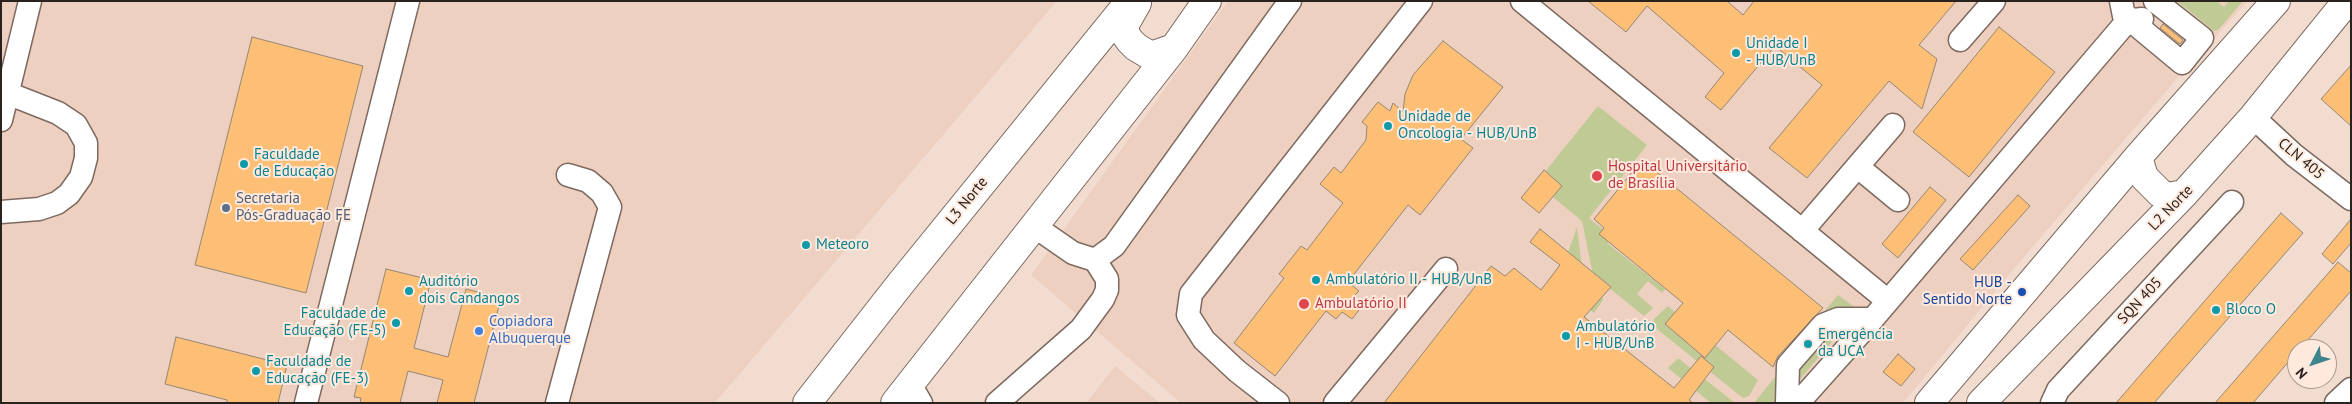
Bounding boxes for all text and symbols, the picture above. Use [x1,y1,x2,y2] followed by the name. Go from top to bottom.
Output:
[1746,35,1816,70] place label: Unidade I - HUB/UnB
[1730,47,1742,59] marker: Unidade I - HUB/UnB
[1398,108,1537,143] place label: Unidade de Oncologia - HUB/UnB
[1382,120,1394,132] marker: Unidade de Oncologia - HUB/UnB
[2274,134,2328,184] street label: CLN 405
[254,146,334,181] place label: Faculdade de Educação
[238,158,250,170] marker: Faculdade de Educação
[1608,158,1747,193] place label: Hospital Universitário de Brasília
[1590,169,1604,183] marker: Hospital Universitário de Brasília
[942,174,992,228] street label: L3 Norte
[2145,182,2197,234] street label: L2 Norte
[236,190,351,225] place label: Secretaria Pós-Graduação FE
[220,202,232,214] marker: Secretaria Pós-Graduação FE
[816,236,869,254] place label: Meteoro
[800,239,812,251] marker: Meteoro
[1326,271,1492,289] place label: Ambulatório II - HUB/UnB
[419,273,520,308] place label: Auditório dois Candangos
[1310,274,1322,286] marker: Ambulatório II - HUB/UnB
[1923,274,2012,309] place label: HUB - Sentido Norte
[2114,274,2166,328] street label: SQN 405
[403,285,415,297] marker: Auditório dois Candangos
[2016,286,2028,298] marker: HUB - Sentido Norte
[1315,295,1407,313] place label: Ambulatório II
[1297,297,1311,311] marker: Ambulatório II
[2226,301,2276,319] place label: Bloco O
[2210,304,2222,316] marker: Bloco O
[284,305,386,340] place label: Faculdade de Educação (FE-5)
[489,313,571,348] place label: Copiadora Albuquerque
[390,317,402,329] marker: Faculdade de Educação (FE-5)
[1576,318,1655,353] place label: Ambulatório I - HUB/UnB
[473,325,485,337] marker: Copiadora Albuquerque
[1818,326,1893,361] place label: Emergência da UCA
[1560,330,1572,342] marker: Ambulatório I - HUB/UnB
[1802,338,1814,350] marker: Emergência da UCA
[2287,339,2337,389] north arrow
[266,353,368,388] place label: Faculdade de Educação (FE-3)
[2292,364,2311,383] text: N
[250,365,262,377] marker: Faculdade de Educação (FE-3)

